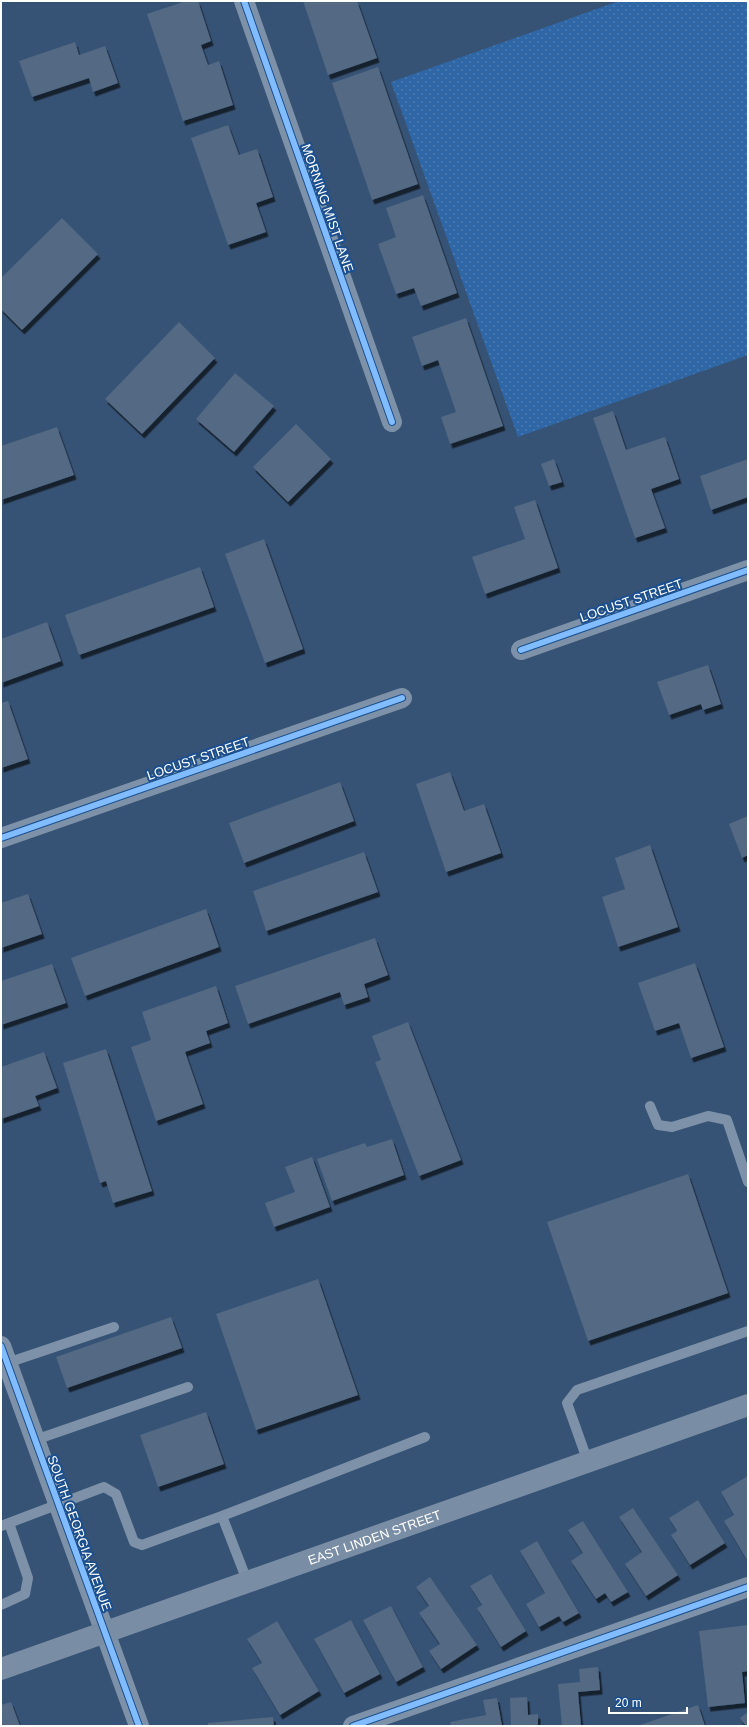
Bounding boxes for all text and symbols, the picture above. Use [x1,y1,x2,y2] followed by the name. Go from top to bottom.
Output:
[298,142,357,275] street label: MORNING MIST LANE
[578,576,684,625] street label: LOCUST STREET
[145,734,251,783] street label: LOCUST STREET
[44,1453,115,1613] street label: SOUTH GEORGIA AVENUE
[306,1507,443,1568] street label: EAST LINDEN STREET
[609,1689,687,1715] scale bar
[615,1696,642,1710] text: 20 m

